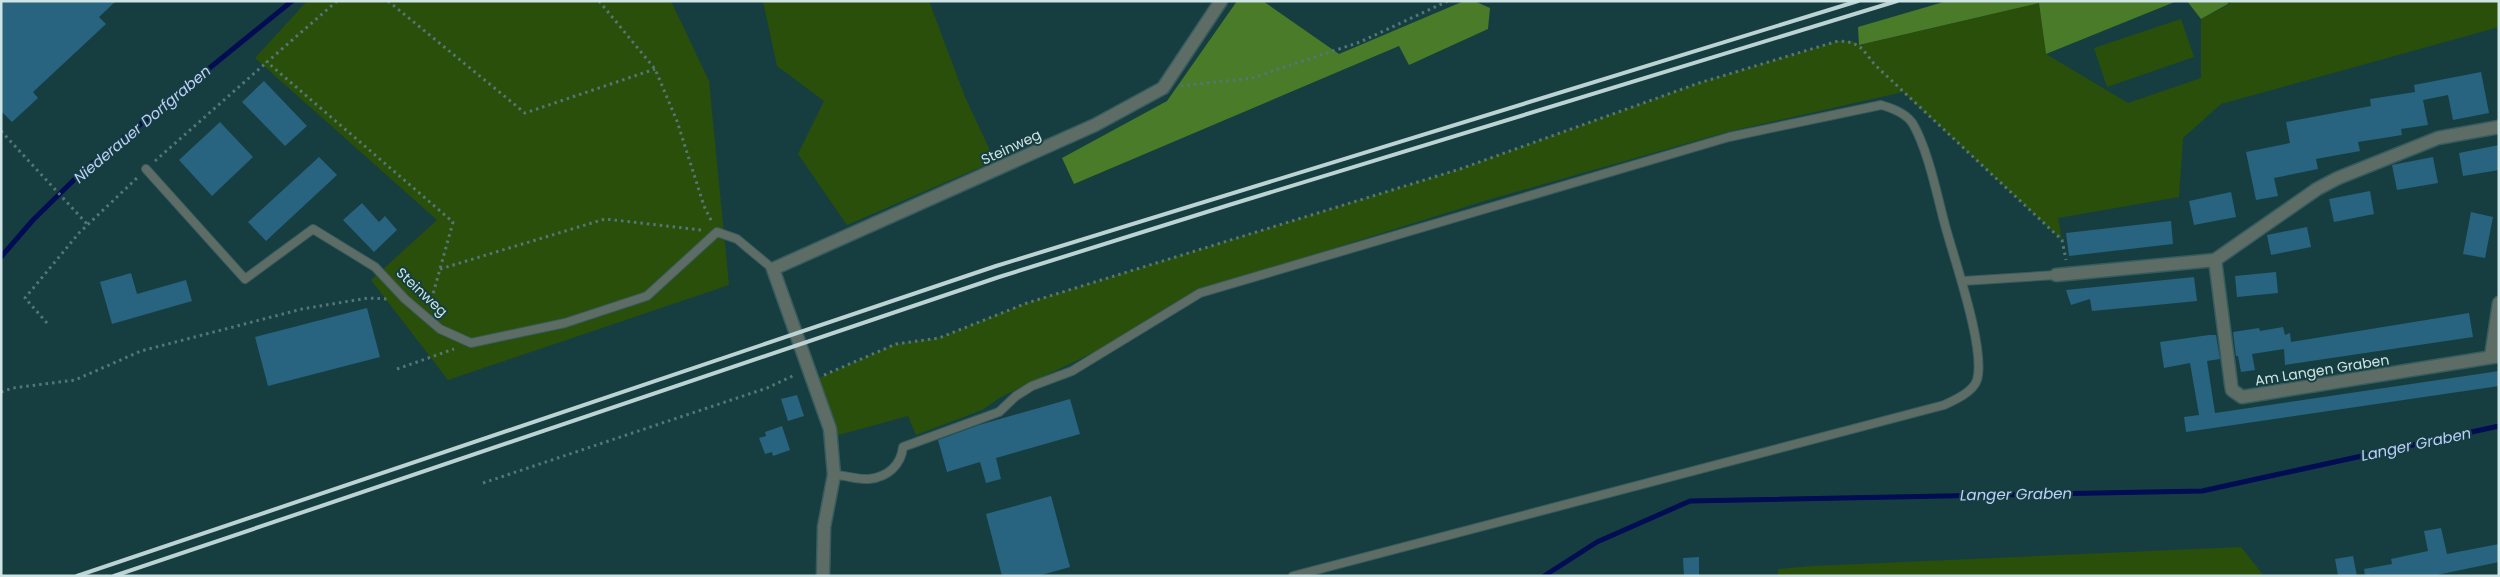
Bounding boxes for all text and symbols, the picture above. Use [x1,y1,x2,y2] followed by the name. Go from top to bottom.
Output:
[69,60,215,188] water label: Niederauer Dorfgraben
[978,124,1044,170] street label: Steinweg
[392,263,452,321] street label: Steinweg
[2253,350,2391,390] street label: Am Langen Graben
[2359,422,2473,466] water label: Langer Graben
[1960,483,2072,505] water label: Langer Graben

